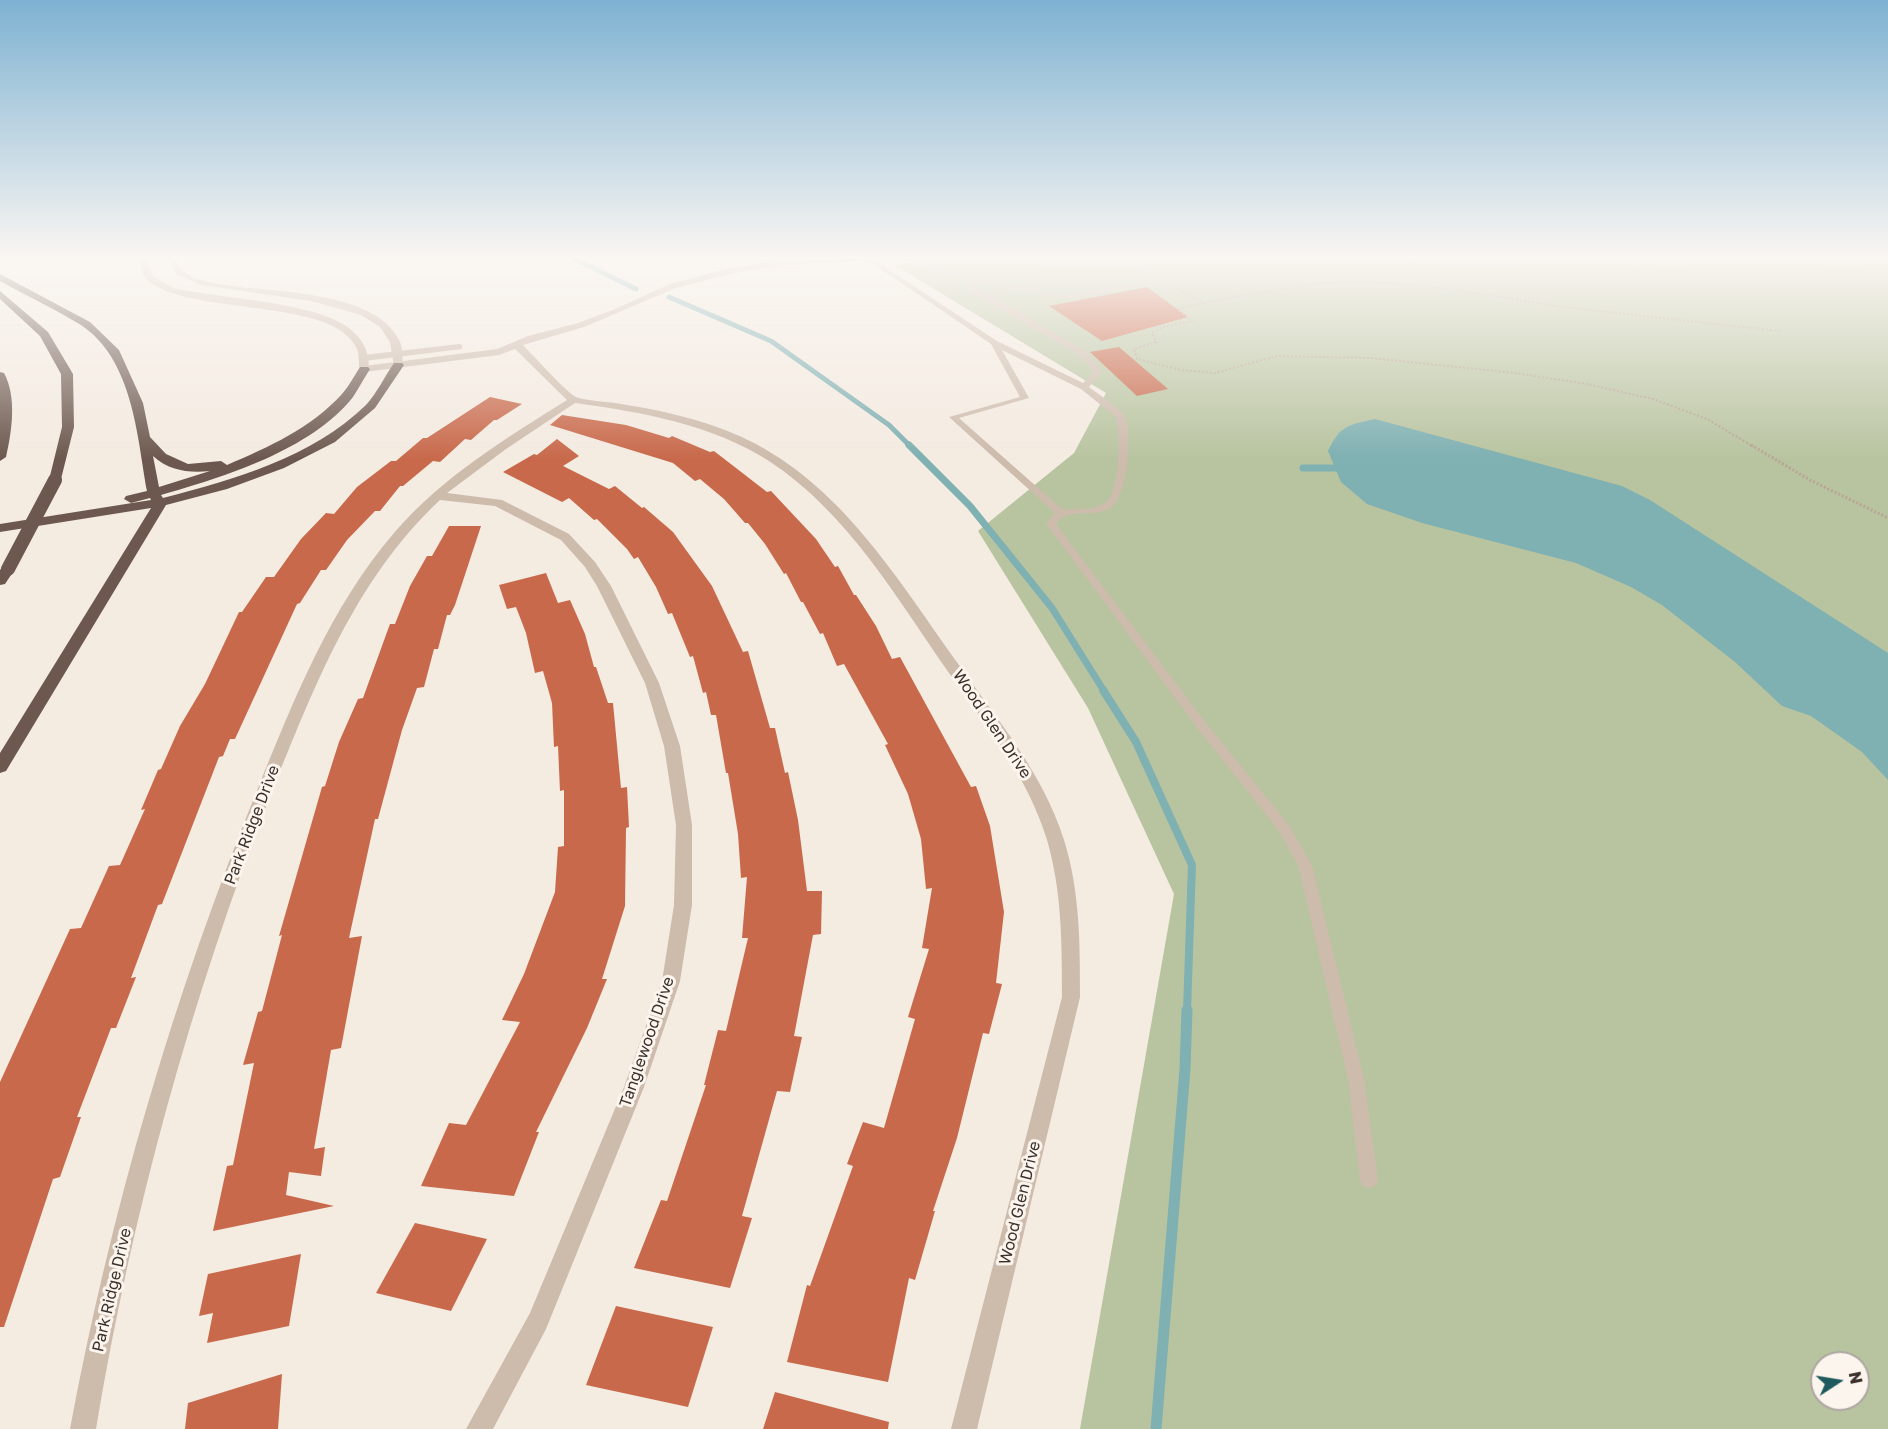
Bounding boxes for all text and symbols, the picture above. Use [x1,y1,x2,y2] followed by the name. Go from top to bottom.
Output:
[949,666,1035,782] street label: Wood Glen Drive
[220,763,284,887] street label: Park Ridge Drive
[616,974,678,1110] street label: Tanglewood Drive
[995,1139,1045,1267] street label: Wood Glen Drive
[88,1226,136,1354] street label: Park Ridge Drive
[1810,1351,1870,1411] north arrow
[1845,1370,1867,1386] text: N

